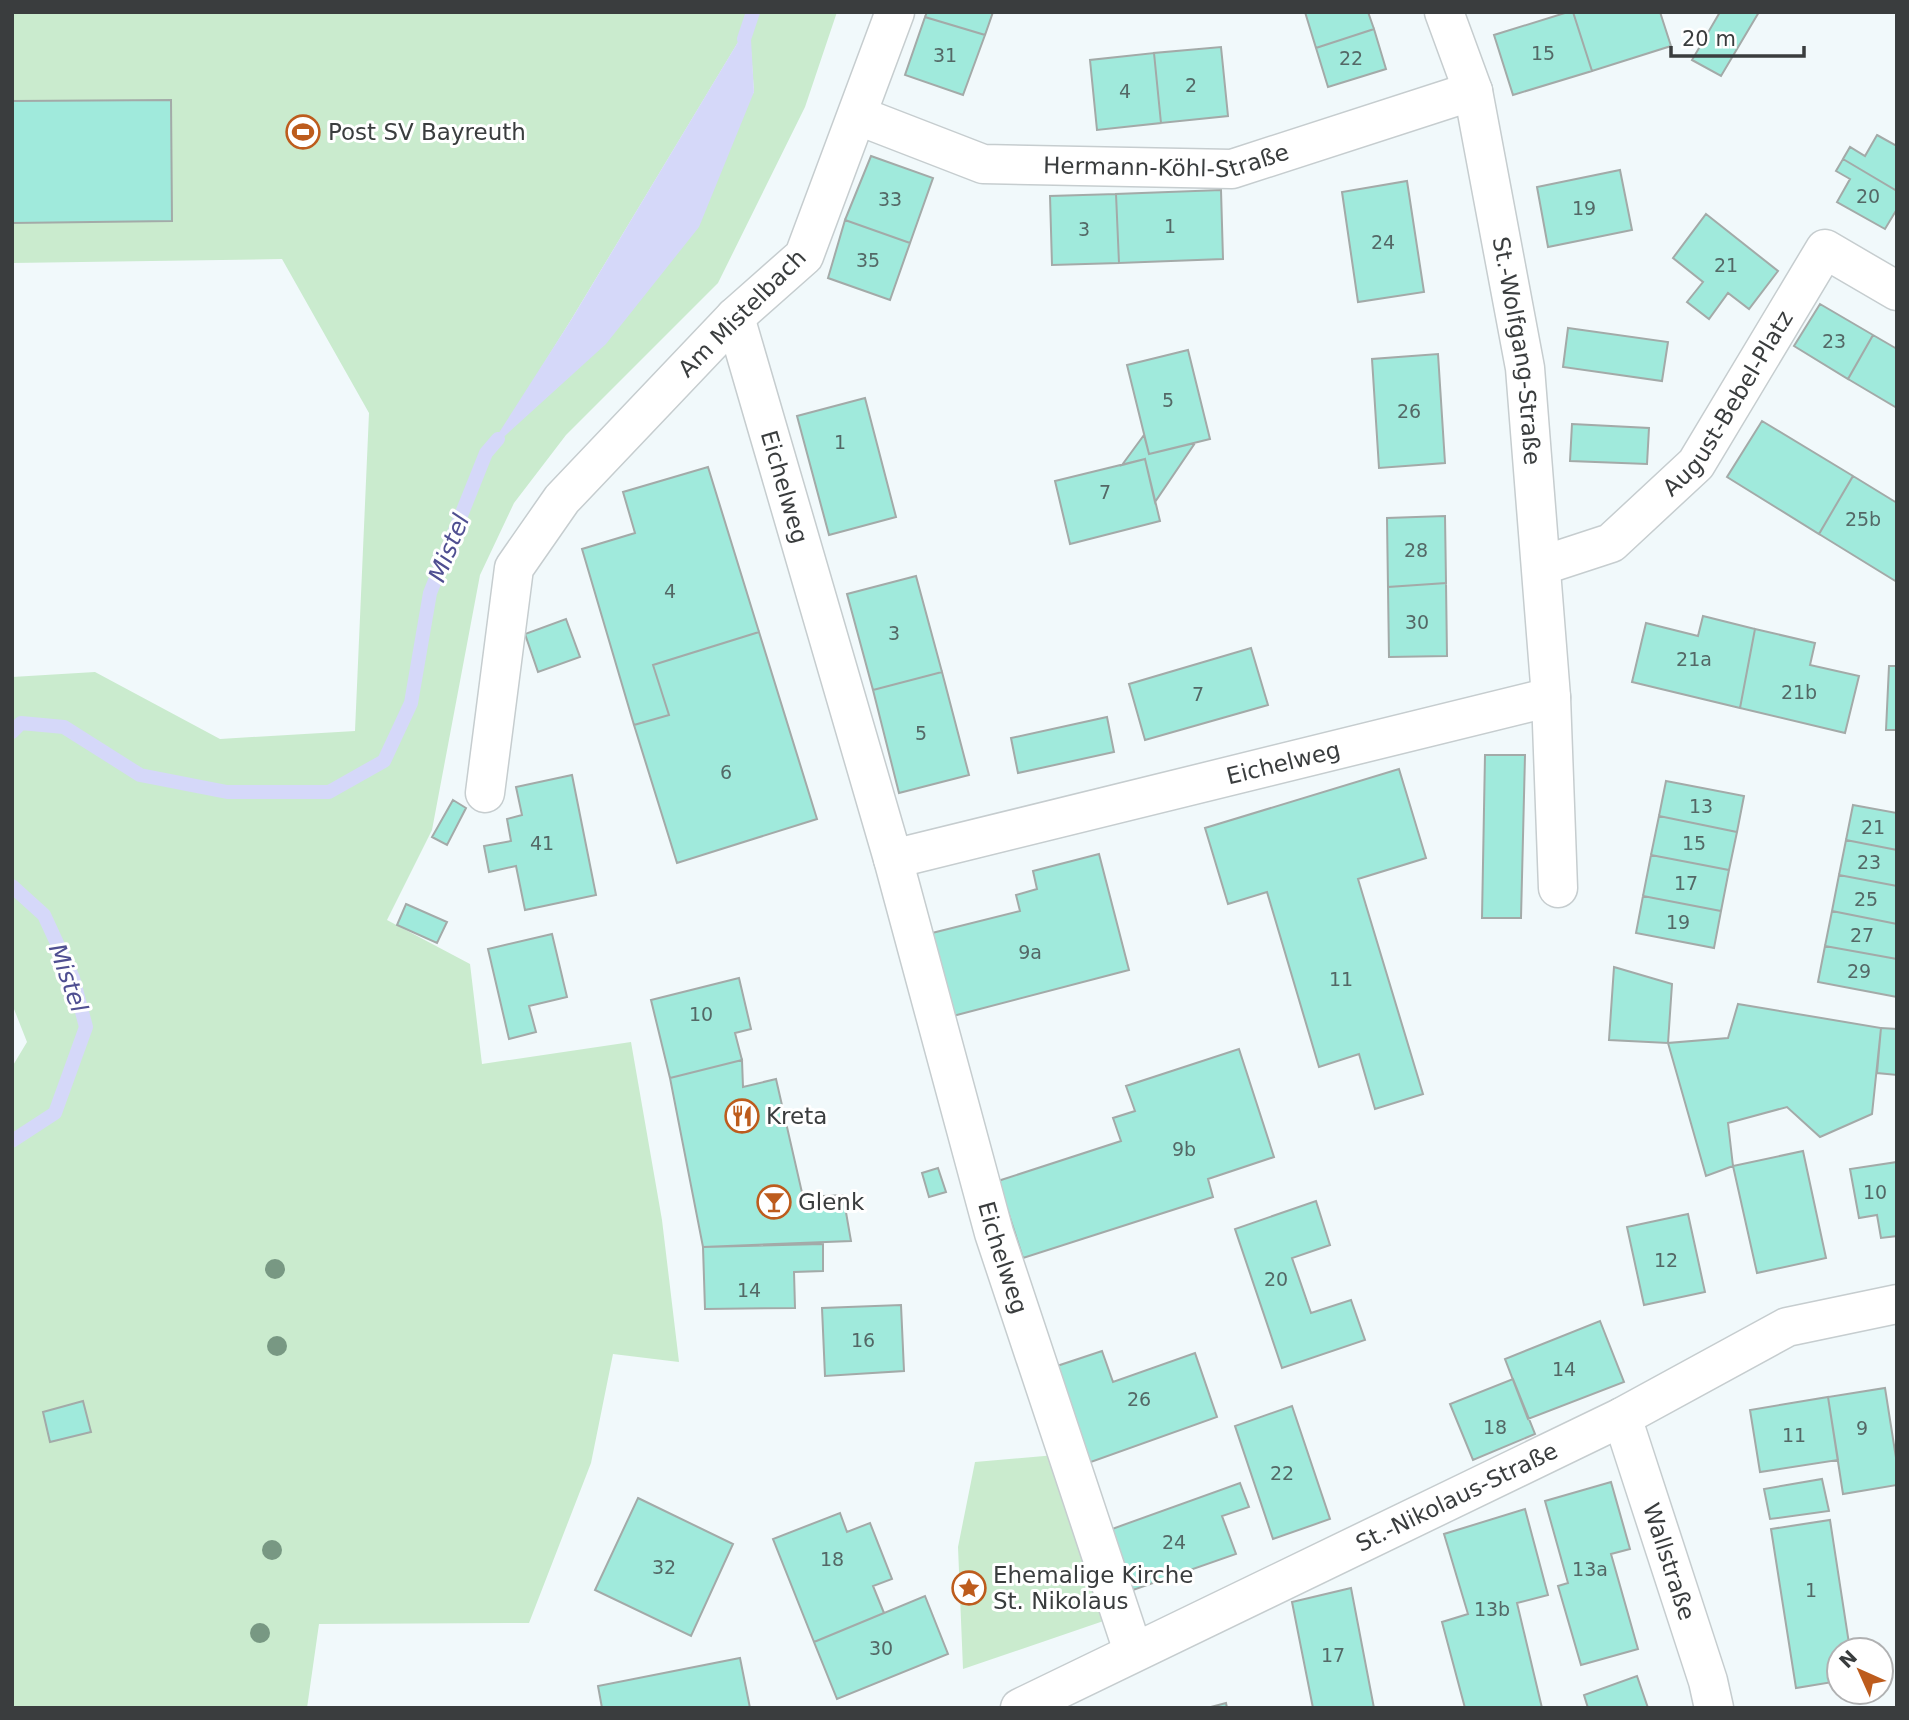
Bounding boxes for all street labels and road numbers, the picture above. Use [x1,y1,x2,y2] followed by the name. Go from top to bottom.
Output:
[1043,139,1292,182] street label: Hermann-Köhl-Straße
[1488,235,1546,466] street label: St.-Wolfgang-Straße
[673,244,811,382] street label: Am Mistelbach
[1657,306,1798,501] street label: August-Bebel-Platz
[756,427,813,546] street label: Eichelweg
[1224,736,1343,789] street label: Eichelweg
[973,1199,1033,1317] street label: Eichelweg
[1352,1437,1562,1557] street label: St.-Nikolaus-Straße
[1638,1500,1700,1623] street label: Wallstraße

